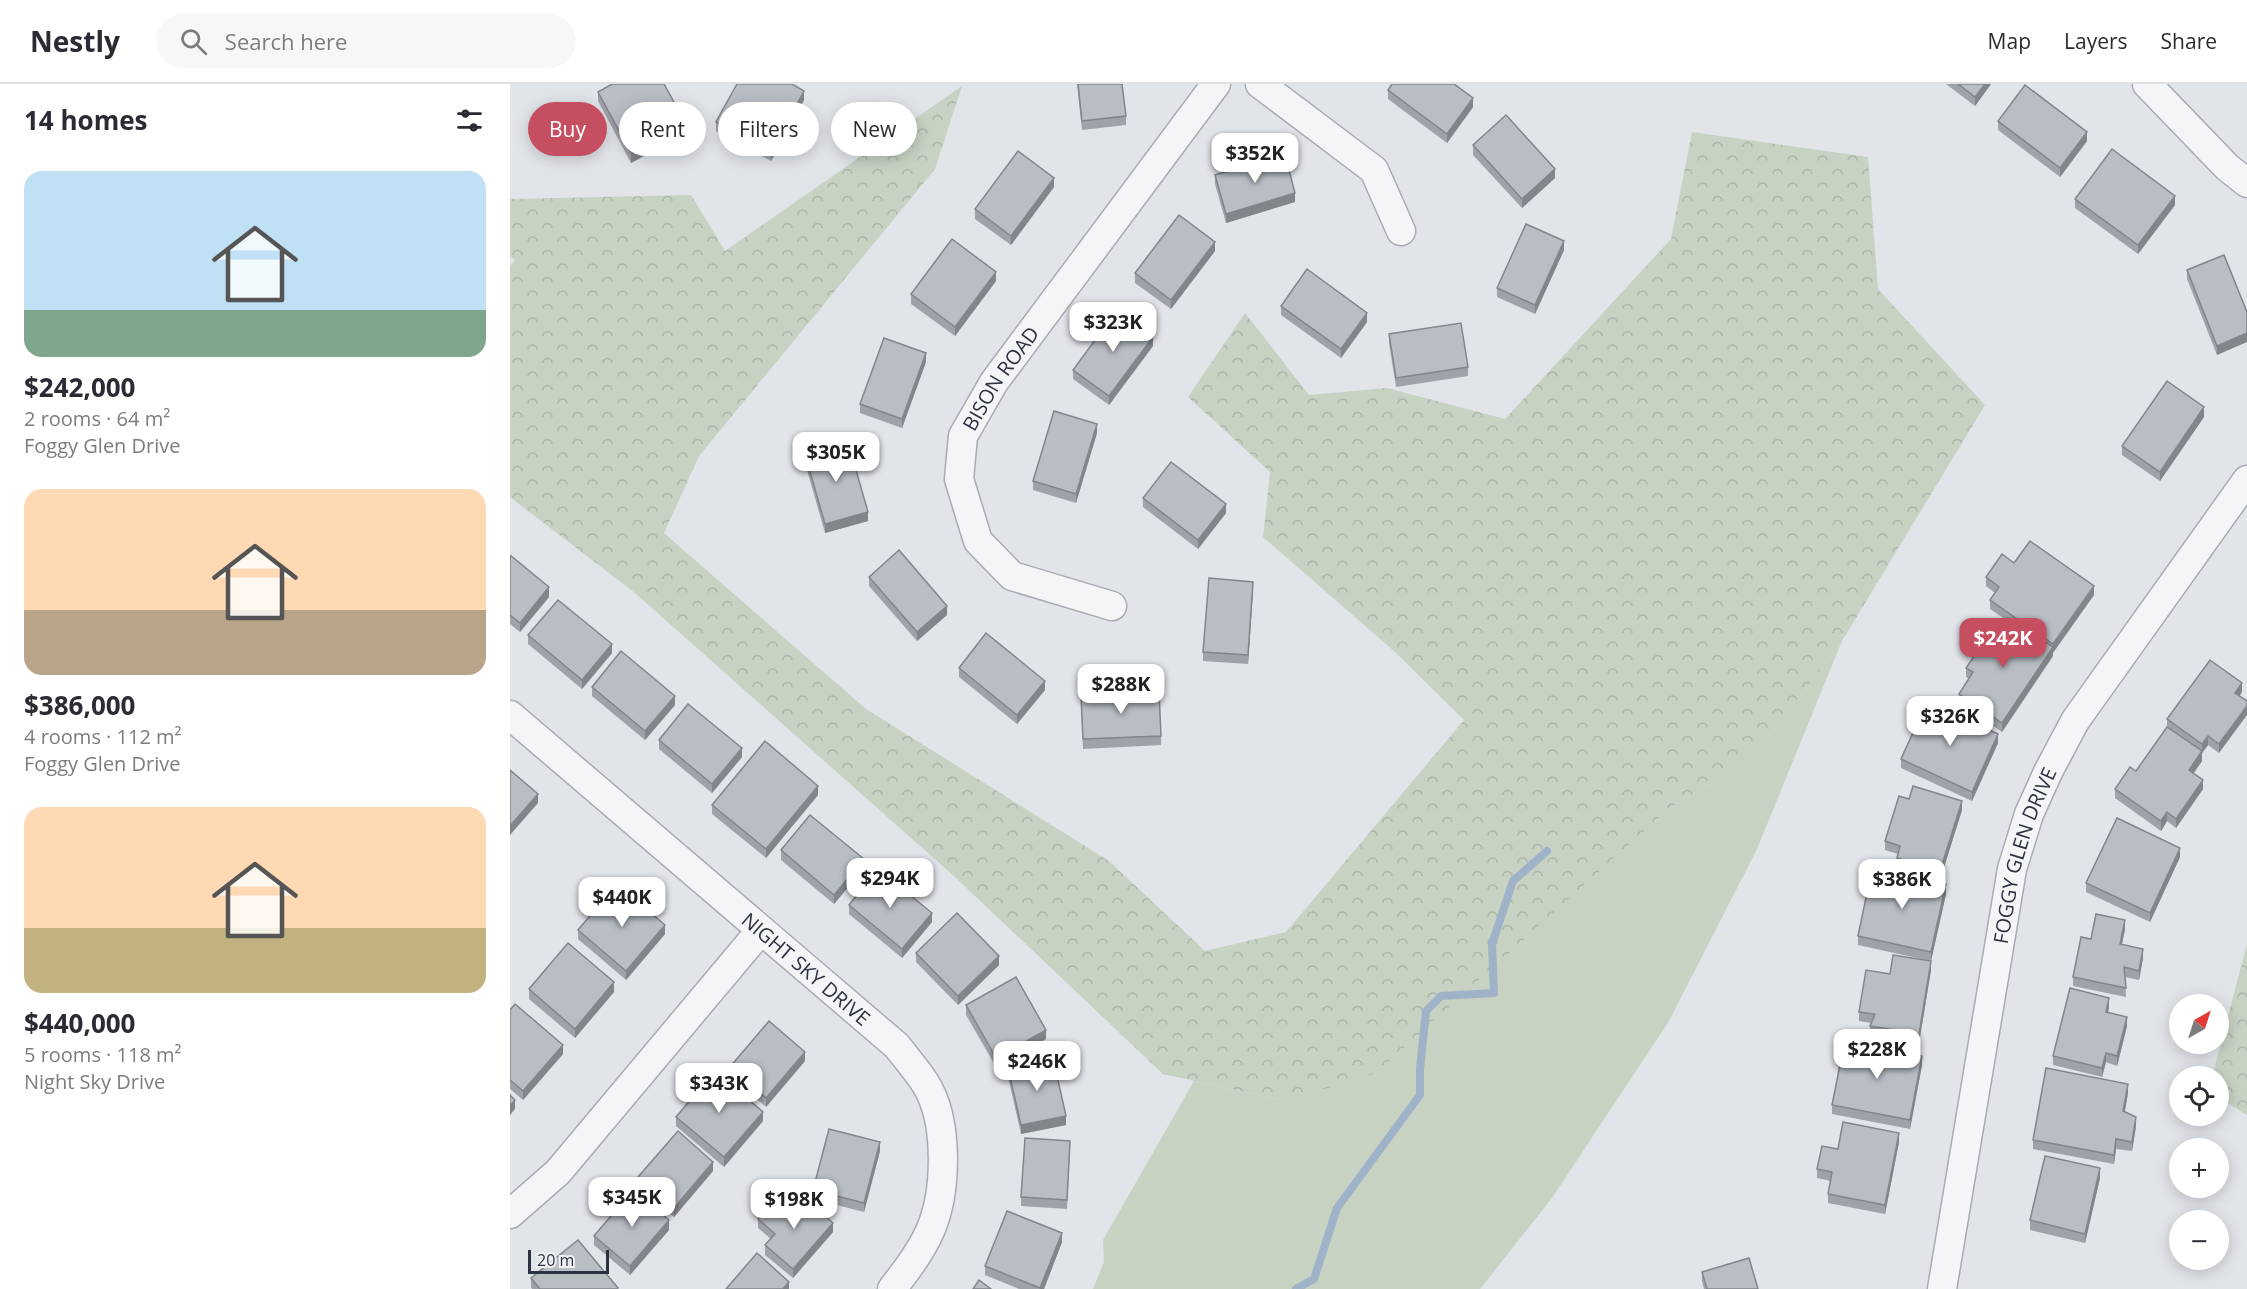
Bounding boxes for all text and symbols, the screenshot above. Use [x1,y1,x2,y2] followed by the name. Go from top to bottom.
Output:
[156,14,576,68] search box
[30,22,120,60] text: Nestly
[177,25,210,58] icon: search
[225,26,347,56] text: Search here
[1988,27,2031,55] text: Map
[2064,27,2128,55] text: Layers
[2161,27,2217,55] text: Share
[24,102,148,138] text: 14 homes
[528,102,607,156] chip: Buy
[619,102,706,156] chip: Rent
[718,102,819,156] chip: Filters
[831,102,917,156] chip: New
[453,104,486,137] icon: filters
[1213,133,1297,184] pin: $352K
[1225,139,1285,166] text: $352K
[201,210,309,318] icon: home
[1071,302,1155,353] pin: $323K
[1083,308,1143,335] text: $323K
[956,320,1045,435] street label: BISON ROAD
[24,369,135,405] text: $242,000
[24,405,170,432] text: 2 rooms · 64 m²
[24,432,181,459] text: Foggy Glen Drive
[794,432,878,483] pin: $305K
[806,438,866,465] text: $305K
[201,528,309,636] icon: home
[1961,618,2045,669] pin: $242K
[1973,624,2033,651] text: $242K
[1079,664,1163,715] pin: $288K
[1091,670,1151,697] text: $288K
[24,687,135,723] text: $386,000
[1908,696,1992,747] pin: $326K
[1920,702,1980,729] text: $326K
[24,723,182,750] text: 4 rooms · 112 m²
[24,750,181,777] text: Foggy Glen Drive
[1986,763,2062,946] street label: FOGGY GLEN DRIVE
[201,846,309,954] icon: home
[848,858,932,909] pin: $294K
[1860,859,1944,910] pin: $386K
[860,864,920,891] text: $294K
[1872,865,1932,892] text: $386K
[580,877,664,928] pin: $440K
[592,883,652,910] text: $440K
[736,906,876,1031] street label: NIGHT SKY DRIVE
[2169,994,2229,1054] north arrow
[2169,994,2229,1270] map controls
[24,1005,135,1041] text: $440,000
[1835,1029,1919,1080] pin: $228K
[1847,1035,1907,1062] text: $228K
[24,1041,182,1068] text: 5 rooms · 118 m²
[995,1041,1079,1092] pin: $246K
[1007,1047,1067,1074] text: $246K
[677,1063,761,1114] pin: $343K
[2169,1066,2229,1126] button: locate
[24,1068,165,1095] text: Night Sky Drive
[689,1069,749,1096] text: $343K
[2169,1138,2229,1198] button: +
[590,1177,674,1228] pin: $345K
[752,1179,836,1230] pin: $198K
[602,1183,662,1210] text: $345K
[764,1185,824,1212] text: $198K
[2169,1210,2229,1270] button: −
[528,1247,609,1274] scale bar
[537,1249,574,1271] text: 20 m

